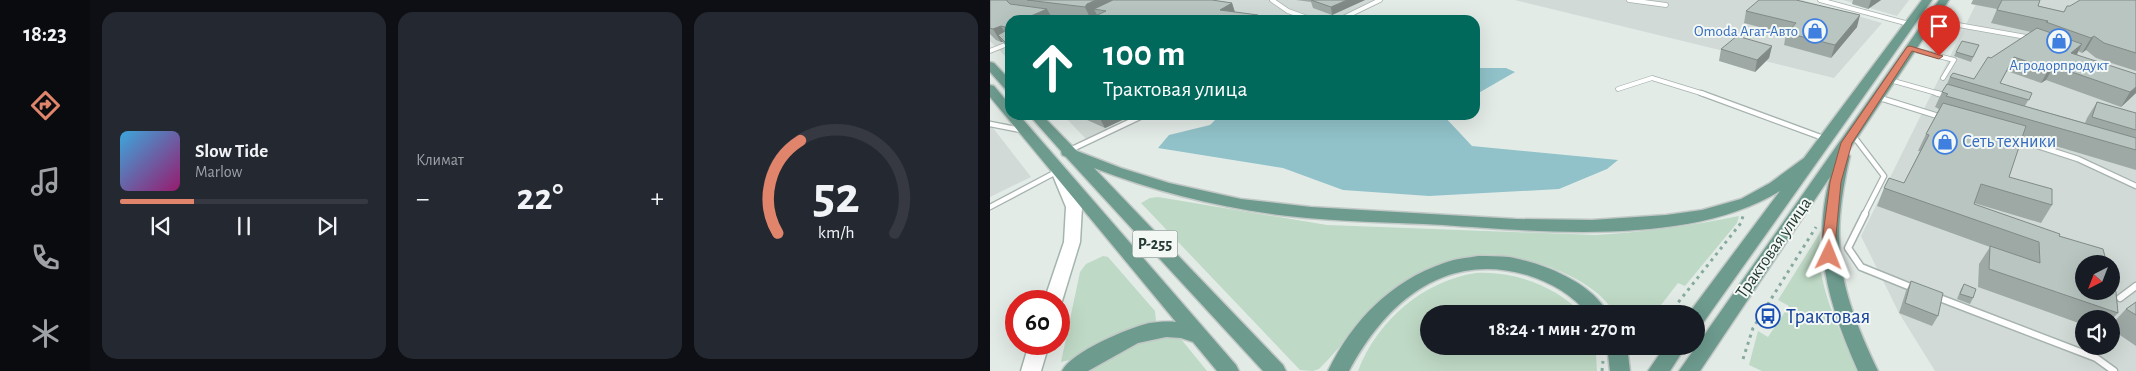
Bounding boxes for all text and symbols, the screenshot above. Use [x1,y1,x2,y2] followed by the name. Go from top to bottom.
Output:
[1918,5,1960,56] pin
[1925,12,1953,40] icon: arrive
[1802,18,1828,44] shop icon: Omoda Агат-Авто
[23,23,67,45] text: 18:23
[1694,24,1798,39] place label: Omoda Агат-Авто
[2046,28,2072,54] shop icon: Агродорпродукт
[1020,35,1085,100] icon: ahead
[1103,37,1186,72] text: 100 m
[2009,58,2109,73] place label: Агродорпродукт
[1103,78,1247,100] text: Трактовая улица
[28,88,63,123] icon: directions
[1932,129,1958,155] shop icon: Сеть техники
[1962,133,2056,151] place label: Сеть техники
[195,142,268,161] text: Slow Tide
[416,152,464,168] text: Климат
[28,164,63,199] icon: music
[195,164,242,180] text: Marlow
[813,170,859,222] text: 52
[517,179,563,217] text: 22°
[416,185,429,213] text: −
[651,185,664,213] text: +
[1733,194,1815,302] street label: Трактовая улица
[147,212,175,240] icon: previous
[230,212,258,240] icon: pause
[313,212,341,240] icon: next
[818,224,854,242] text: km/h
[1802,228,1854,280] position arrow
[1132,230,1178,258] road number: Р-255
[28,240,63,275] icon: phone
[2075,255,2120,300] north arrow
[2075,255,2120,355] map controls
[1005,290,1070,355] speed limit sign: 60
[1755,303,1781,329] bus stop icon: Трактовая
[1786,306,1870,327] place label: Трактовая
[2075,310,2120,355] button: sound
[28,316,63,351] icon: climate
[1489,320,1636,339] text: 18:24 · 1 мин · 270 m

